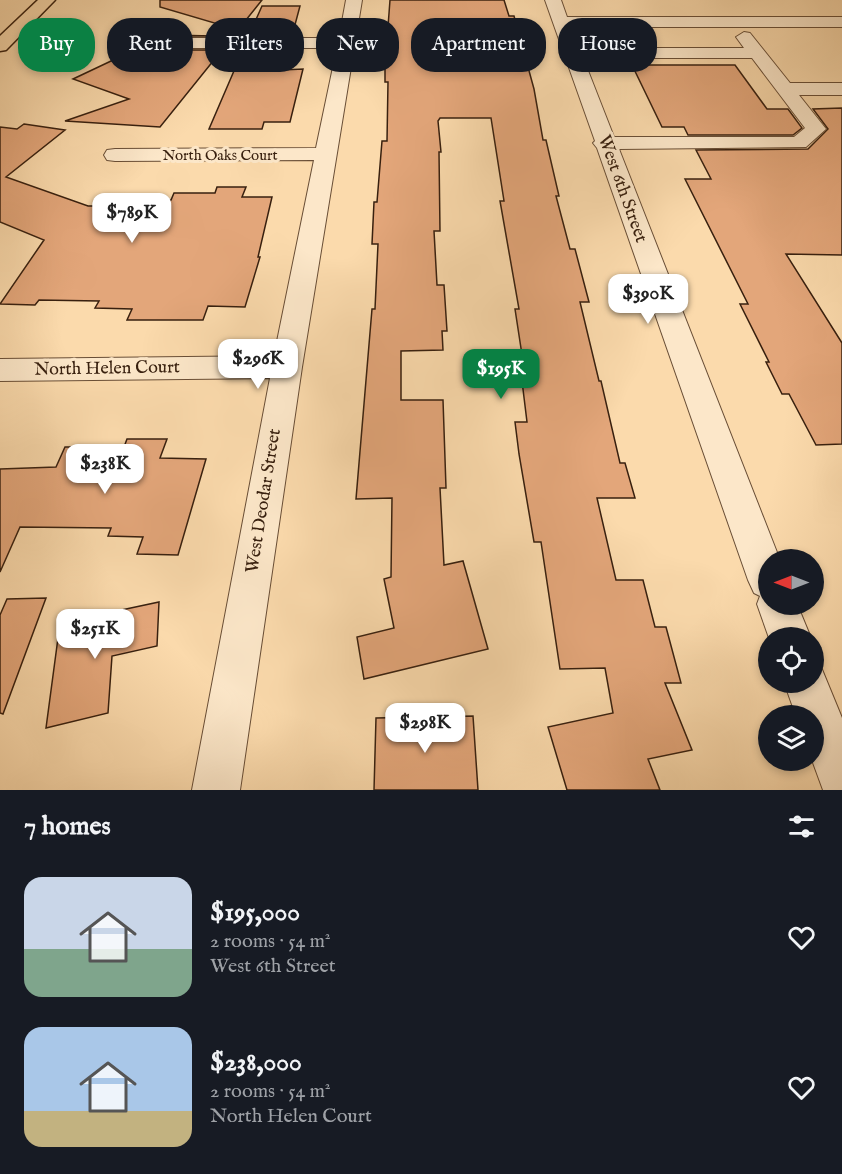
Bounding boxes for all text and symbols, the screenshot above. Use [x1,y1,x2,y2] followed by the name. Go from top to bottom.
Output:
[18,18,95,72] chip: Buy
[107,18,193,72] chip: Rent
[205,18,304,72] chip: Filters
[316,18,399,72] chip: New
[411,18,546,72] chip: Apartment
[558,18,657,72] chip: House
[592,132,652,246] street label: West 6th Street
[162,146,278,165] street label: North Oaks Court
[90,193,174,244] pin: $789K
[106,200,158,225] text: $789K
[606,274,690,325] pin: $390K
[622,281,674,306] text: $390K
[216,339,300,390] pin: $296K
[232,346,284,371] text: $296K
[459,349,543,400] pin: $195K
[34,356,180,382] street label: North Helen Court
[477,356,525,381] text: $195K
[241,427,287,575] street label: West Deodar Street
[63,444,147,495] pin: $238K
[80,451,130,476] text: $238K
[758,549,824,615] north arrow
[758,549,824,771] map controls
[53,609,137,660] pin: $251K
[70,616,120,641] text: $251K
[758,627,824,693] button: locate
[383,703,467,754] pin: $298K
[758,705,824,771] button: layers
[399,710,451,735] text: $298K
[24,810,111,843] text: 7 homes
[785,810,818,843] icon: filters
[210,896,300,929] text: $195,000
[72,901,144,973] icon: home
[785,921,818,954] icon: heart
[210,929,331,954] text: 2 rooms · 54 m²
[210,954,336,979] text: West 6th Street
[210,1046,302,1079] text: $238,000
[72,1051,144,1123] icon: home
[785,1071,818,1104] icon: heart
[210,1079,331,1104] text: 2 rooms · 54 m²
[210,1104,372,1129] text: North Helen Court

